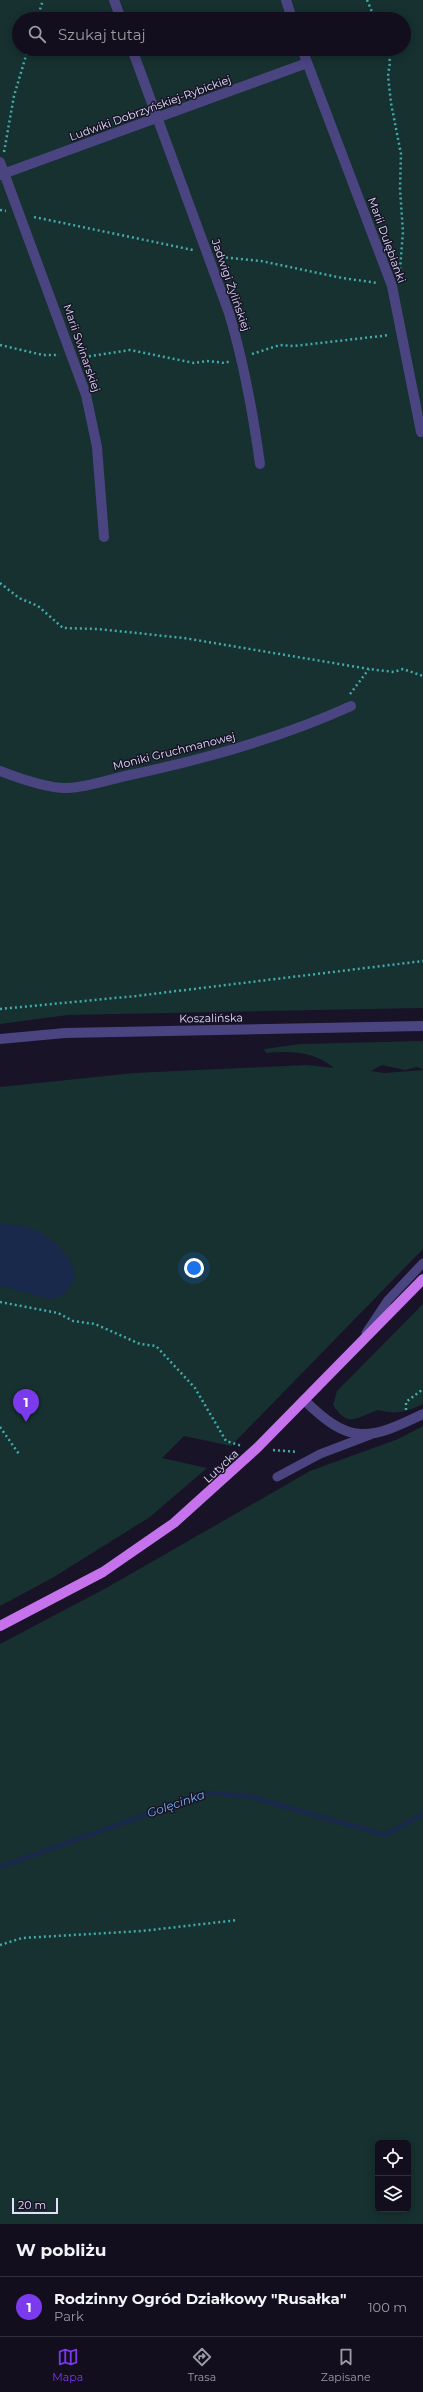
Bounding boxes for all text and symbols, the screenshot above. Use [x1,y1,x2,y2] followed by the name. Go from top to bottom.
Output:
[12,12,411,56] search box
[26,23,48,45] icon: search
[58,25,146,44] text: Szukaj tutaj
[67,72,233,144] street label: Ludwiki Dobrzyńskiej-Rybickiej
[365,195,409,285] street label: Marii Dulębianki
[208,236,253,333] street label: Jadwigi Żylińskiej
[60,302,104,394] street label: Marii Swinarskiej
[111,729,237,773] street label: Moniki Gruchmanowej
[179,1010,243,1026] street label: Koszalińska
[184,1258,204,1278] your location
[13,1389,39,1422] pin: 1
[201,1446,241,1486] street label: Lutycka
[145,1787,207,1820] water label: Golęcinka
[375,2140,411,2212] map controls
[375,2140,411,2176] button: locate
[375,2176,411,2212] button: layers
[12,2196,58,2215] scale bar
[18,2198,46,2212] text: 20 m
[16,2240,106,2260] text: W pobliżu
[54,2289,346,2308] text: Rodzinny Ogród Działkowy "Rusałka"
[26,2299,32,2315] text: 1
[368,2299,407,2315] text: 100 m
[54,2308,84,2324] text: Park
[52,2346,83,2384] tab: Mapa
[188,2346,216,2384] tab: Trasa
[321,2346,371,2384] tab: Zapisane

